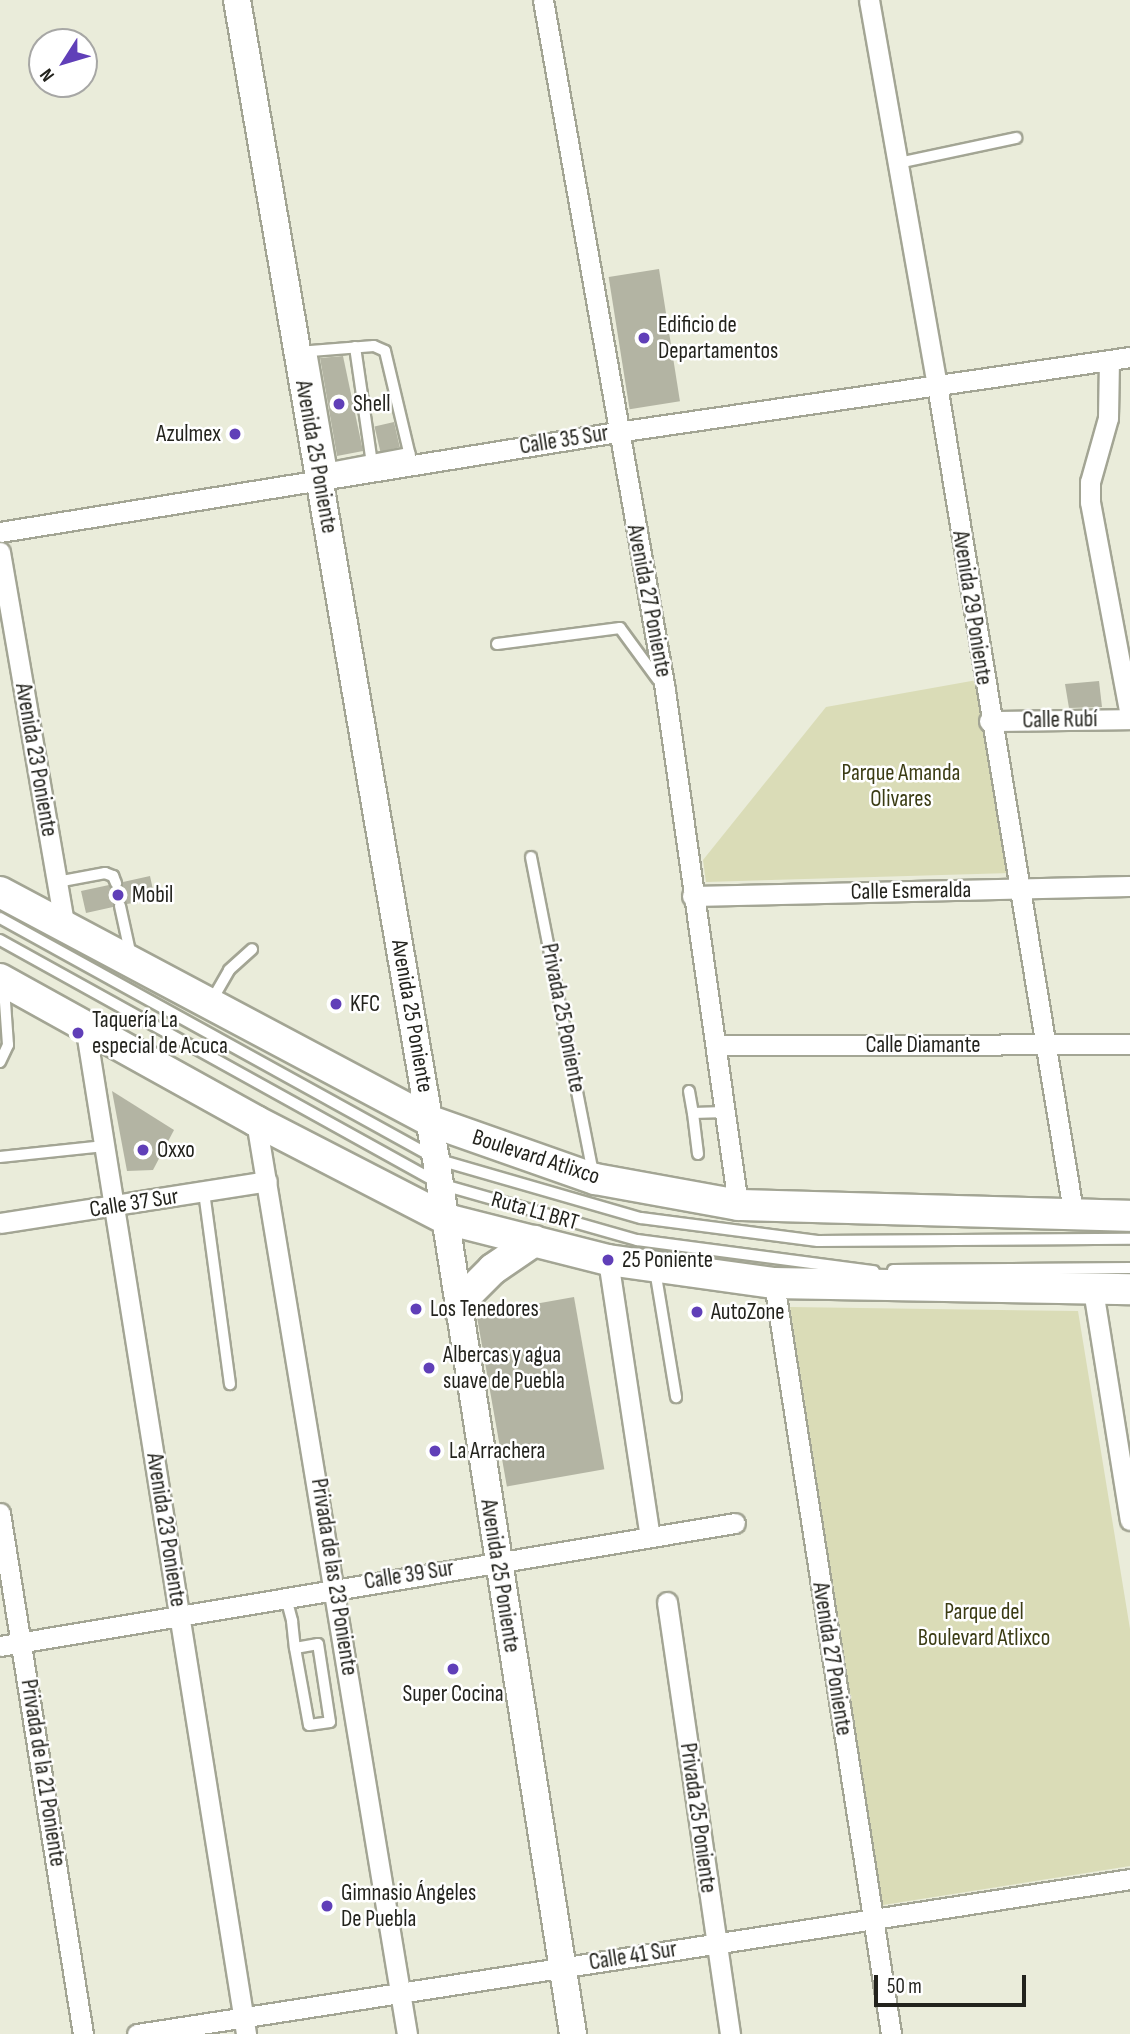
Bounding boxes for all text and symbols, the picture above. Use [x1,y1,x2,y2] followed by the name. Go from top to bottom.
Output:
[28,28,98,98] north arrow
[35,64,60,86] text: N
[658,311,778,365] place label: Edificio de Departamentos
[636,330,652,346] marker: Edificio de Departamentos
[289,378,343,536] street label: Avenida 25 Poniente
[353,390,390,418] place label: Shell
[331,396,347,412] marker: Shell
[518,419,610,461] street label: Calle 35 Sur
[156,420,221,448] place label: Azulmex
[227,426,243,442] marker: Azulmex
[621,522,677,680] street label: Avenida 27 Poniente
[946,529,998,687] street label: Avenida 29 Poniente
[9,681,63,839] street label: Avenida 23 Poniente
[1022,706,1098,734] street label: Calle Rubí
[842,759,960,813] park label: Parque Amanda Olivares
[850,876,972,906] street label: Calle Esmeralda
[132,881,173,909] place label: Mobil
[110,887,126,903] marker: Mobil
[385,937,439,1095] street label: Avenida 25 Poniente
[535,941,591,1095] street label: Privada 25 Poniente
[350,990,380,1018] place label: KFC
[328,996,344,1012] marker: KFC
[92,1006,228,1060] place label: Taquería La especial de Acuca
[70,1025,86,1041] marker: Taquería La especial de Acuca
[865,1031,981,1059] street label: Calle Diamante
[469,1123,603,1191] street label: Boulevard Atlixco
[157,1136,195,1164] place label: Oxxo
[135,1142,151,1158] marker: Oxxo
[88,1182,180,1224] street label: Calle 37 Sur
[488,1185,582,1237] street label: Ruta L1 BRT
[622,1246,713,1274] place label: 25 Poniente
[600,1252,616,1268] marker: 25 Poniente
[430,1295,539,1323] place label: Los Tenedores
[711,1298,785,1326] place label: AutoZone
[408,1301,424,1317] marker: Los Tenedores
[689,1304,705,1320] marker: AutoZone
[443,1341,565,1395] place label: Albercas y agua suave de Puebla
[421,1360,437,1376] marker: Albercas y agua suave de Puebla
[449,1437,545,1465] place label: La Arrachera
[427,1443,443,1459] marker: La Arrachera
[140,1451,192,1609] street label: Avenida 23 Poniente
[305,1476,363,1678] street label: Privada de las 23 Poniente
[474,1497,526,1655] street label: Avenida 25 Poniente
[362,1554,456,1596] street label: Calle 39 Sur
[806,1580,858,1738] street label: Avenida 27 Poniente
[918,1598,1050,1652] park label: Parque del Boulevard Atlixco
[445,1661,461,1677] marker: Super Cocina
[15,1677,71,1869] street label: Privada de la 21 Poniente
[402,1680,504,1708] place label: Super Cocina
[674,1741,722,1895] street label: Privada 25 Poniente
[341,1879,476,1933] place label: Gimnasio Ángeles De Puebla
[319,1898,335,1914] marker: Gimnasio Ángeles De Puebla
[587,1935,679,1977] street label: Calle 41 Sur
[878,1960,1030,2004] scale bar
[887,1974,922,1999] text: 50 m

